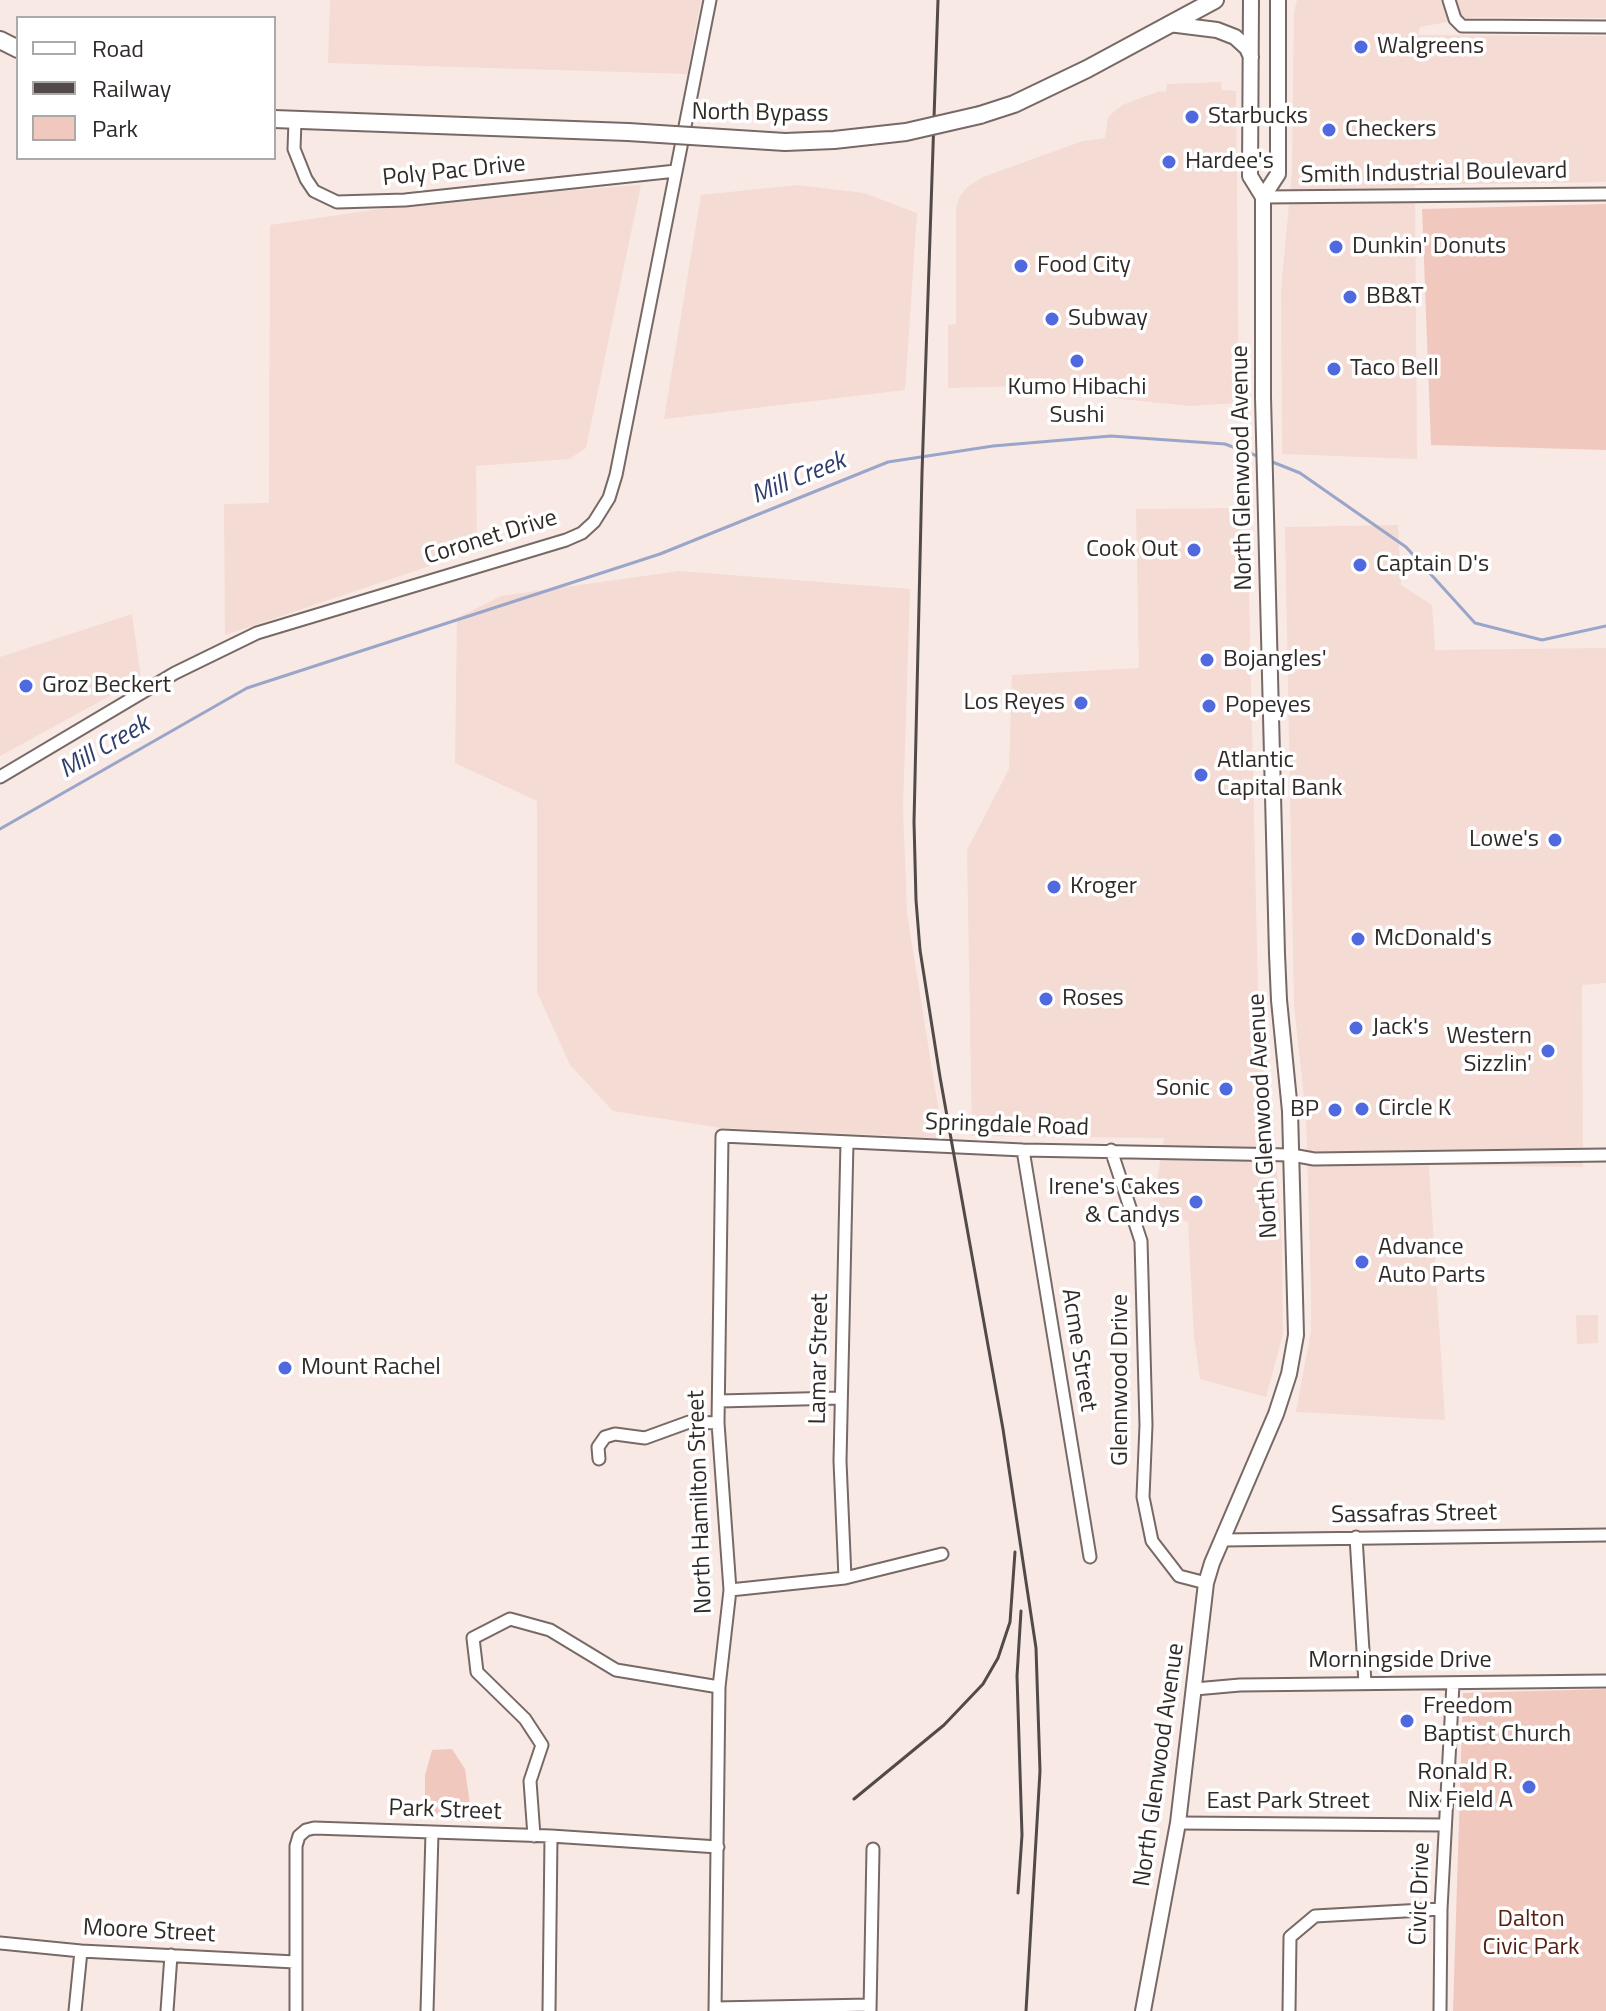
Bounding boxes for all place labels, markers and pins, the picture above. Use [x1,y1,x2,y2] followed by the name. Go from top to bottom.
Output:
[1377,33,1484,61] place label: Walgreens
[1352,38,1370,56] marker: Walgreens
[1208,103,1308,131] place label: Starbucks
[1183,108,1201,126] marker: Starbucks
[1345,116,1436,144] place label: Checkers
[1320,121,1338,139] marker: Checkers
[1185,148,1274,176] place label: Hardee's
[1160,153,1178,171] marker: Hardee's
[1352,233,1506,261] place label: Dunkin' Donuts
[1327,238,1345,256] marker: Dunkin' Donuts
[1037,252,1131,280] place label: Food City
[1012,257,1030,275] marker: Food City
[1366,283,1424,311] place label: BB&T
[1341,288,1359,306] marker: BB&T
[1068,305,1148,333] place label: Subway
[1043,310,1061,328] marker: Subway
[1068,352,1086,370] marker: Kumo Hibachi Sushi
[1350,355,1439,383] place label: Taco Bell
[1325,360,1343,378] marker: Taco Bell
[1008,374,1146,430] place label: Kumo Hibachi Sushi
[1086,536,1178,564] place label: Cook Out
[1185,541,1203,559] marker: Cook Out
[1376,551,1489,579] place label: Captain D's
[1351,556,1369,574] marker: Captain D's
[1223,646,1327,674] place label: Bojangles'
[1198,651,1216,669] marker: Bojangles'
[42,672,171,700] place label: Groz Beckert
[17,677,35,695] marker: Groz Beckert
[963,689,1065,717] place label: Los Reyes
[1225,692,1311,720] place label: Popeyes
[1072,694,1090,712] marker: Los Reyes
[1200,697,1218,715] marker: Popeyes
[1217,747,1342,803] place label: Atlantic Capital Bank
[1192,766,1210,784] marker: Atlantic Capital Bank
[1469,826,1539,854] place label: Lowe's
[1546,831,1564,849] marker: Lowe's
[1070,873,1137,901] place label: Kroger
[1045,878,1063,896] marker: Kroger
[1374,925,1492,953] place label: McDonald's
[1349,930,1367,948] marker: McDonald's
[1062,985,1124,1013] place label: Roses
[1037,990,1055,1008] marker: Roses
[1372,1014,1429,1042] place label: Jack's
[1347,1019,1365,1037] marker: Jack's
[1446,1023,1532,1079] place label: Western Sizzlin'
[1539,1042,1557,1060] marker: Western Sizzlin'
[1156,1075,1210,1103] place label: Sonic
[1217,1080,1235,1098] marker: Sonic
[1378,1095,1451,1123] place label: Circle K
[1290,1096,1319,1124] place label: BP
[1353,1100,1371,1118] marker: Circle K
[1326,1101,1344,1119] marker: BP
[1048,1174,1180,1230] place label: Irene's Cakes & Candys
[1187,1193,1205,1211] marker: Irene's Cakes & Candys
[1378,1234,1485,1290] place label: Advance Auto Parts
[1353,1253,1371,1271] marker: Advance Auto Parts
[301,1354,441,1382] place label: Mount Rachel
[276,1359,294,1377] marker: Mount Rachel
[1423,1693,1571,1749] place label: Freedom Baptist Church
[1398,1712,1416,1730] marker: Freedom Baptist Church
[1408,1759,1513,1815] place label: Ronald R. Nix Field A
[1520,1778,1538,1796] marker: Ronald R. Nix Field A

